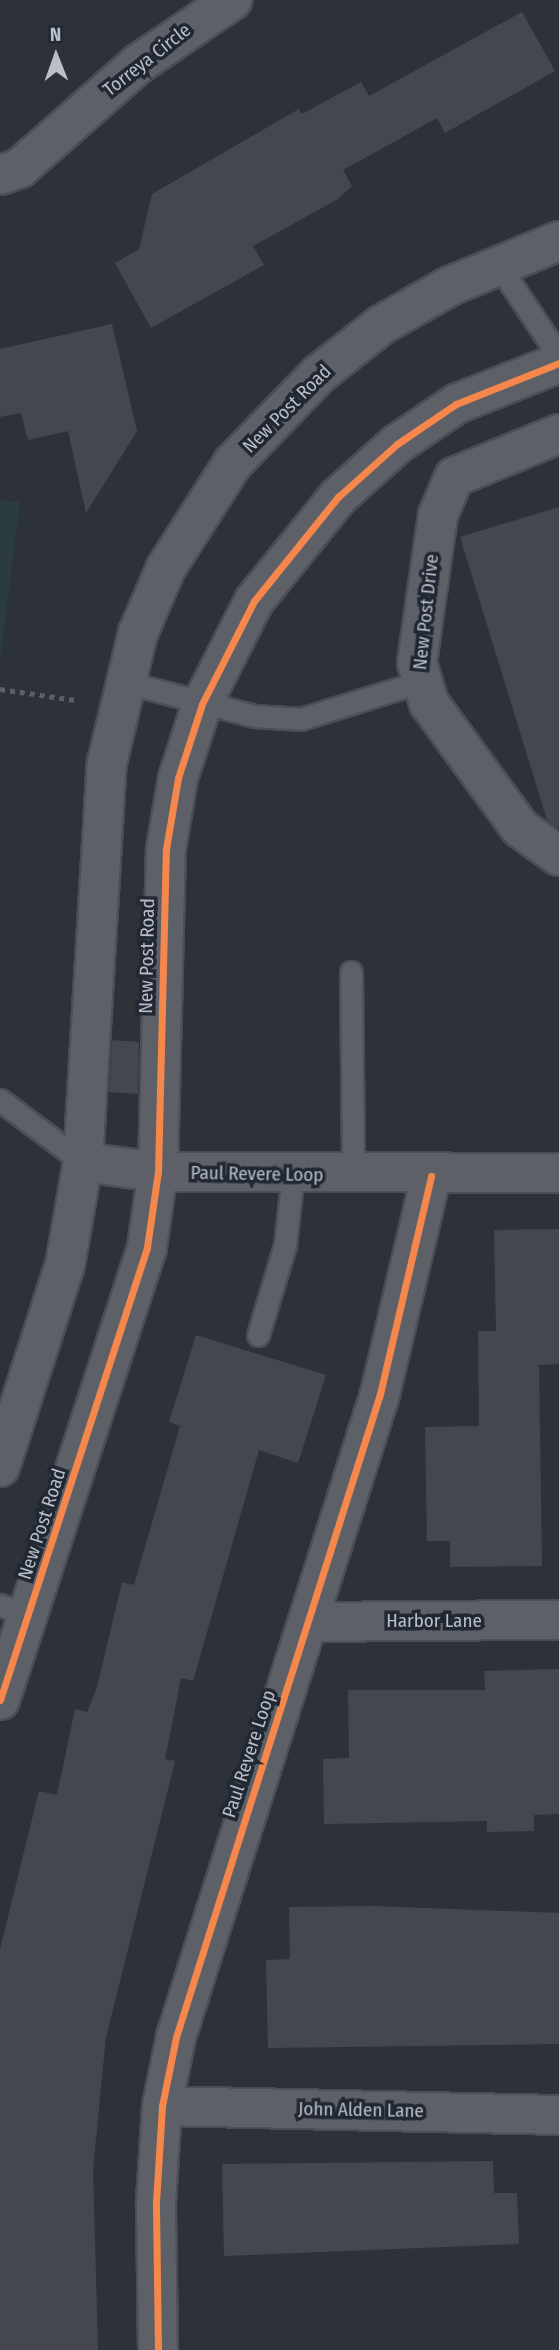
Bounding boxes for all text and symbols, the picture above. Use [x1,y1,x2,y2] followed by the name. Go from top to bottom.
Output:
[99,19,195,101] street label: Torreya Circle
[21,21,91,91] north arrow
[50,23,62,46] text: N
[238,360,336,458] street label: New Post Road
[409,553,443,671] street label: New Post Drive
[135,898,159,1014] street label: New Post Road
[190,1161,324,1187] street label: Paul Revere Loop
[13,1466,71,1582] street label: New Post Road
[386,1610,482,1632] street label: Harbor Lane
[218,1687,280,1821] street label: Paul Revere Loop
[298,2098,424,2122] street label: John Alden Lane

